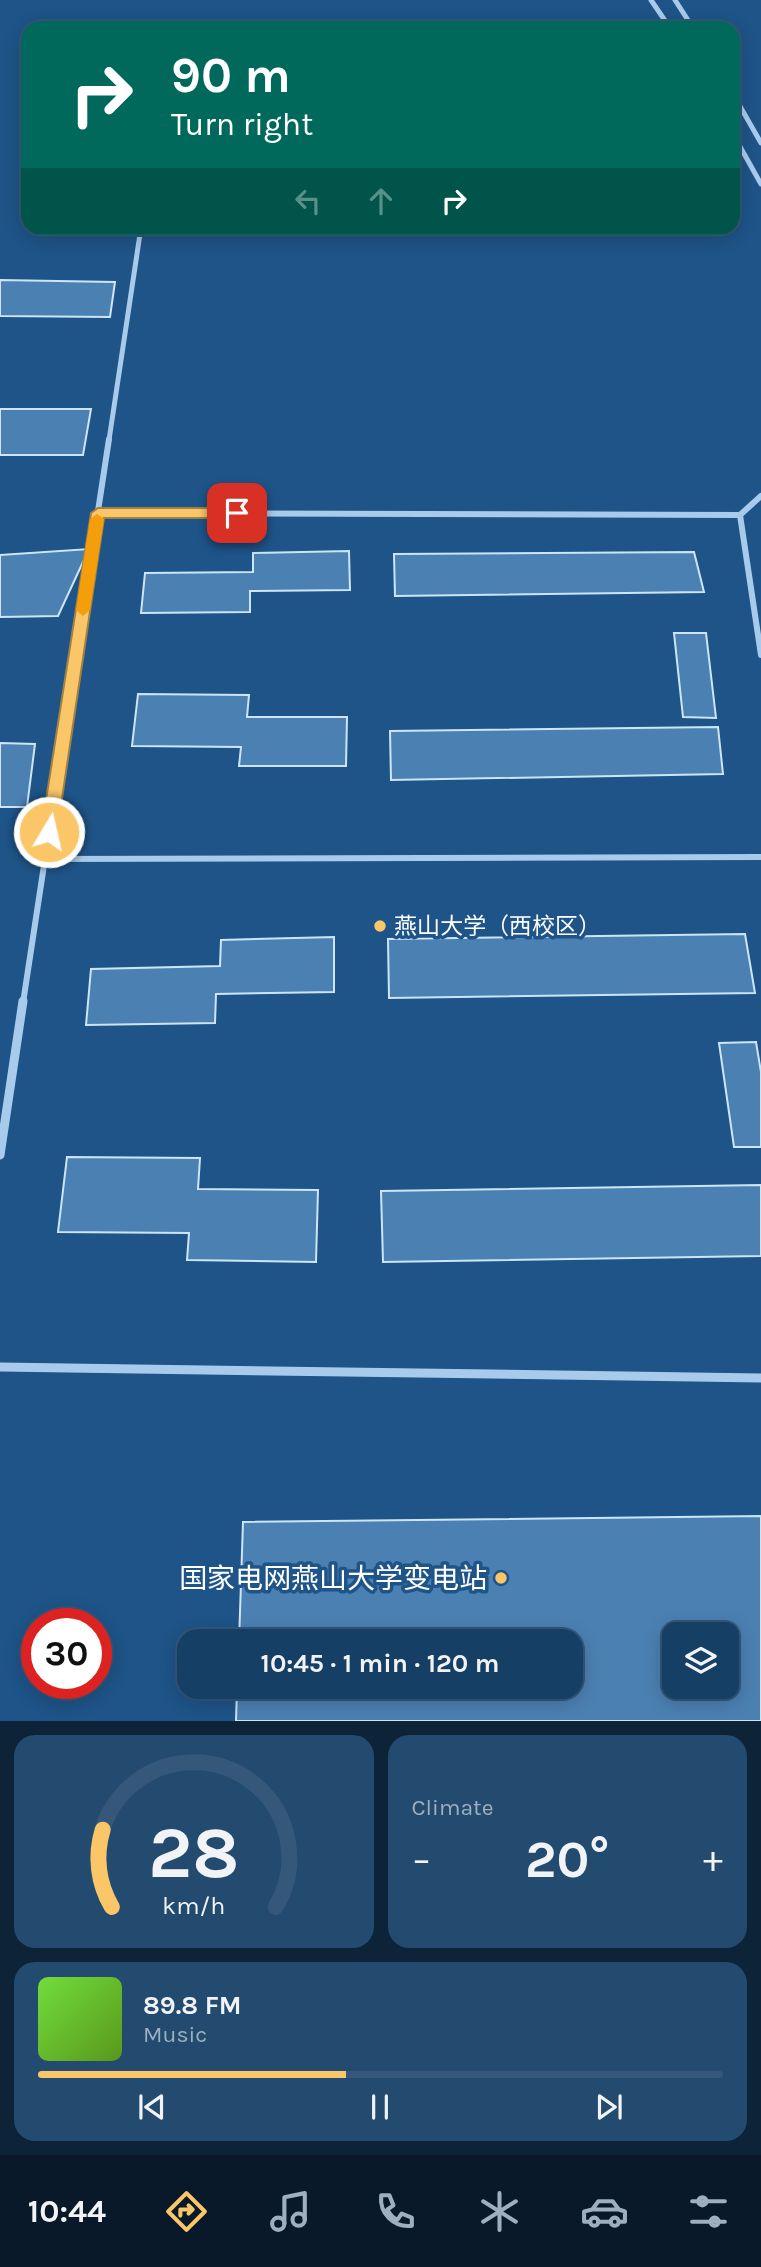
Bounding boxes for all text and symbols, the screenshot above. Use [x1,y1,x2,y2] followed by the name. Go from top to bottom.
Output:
[171,47,291,104] text: 90 m
[56,49,147,140] icon: right
[171,106,313,143] text: Turn right
[289,182,327,220] icon: left
[362,182,400,220] icon: ahead
[435,182,473,220] icon: right
[207,483,267,543] pin
[218,494,256,532] icon: arrive
[12,795,86,869] position arrow
[394,913,601,940] place label: 燕山大学（西校区）
[372,918,388,934] marker: 燕山大学（西校区）
[179,1562,487,1595] place label: 国家电网燕山大学变电站
[493,1570,509,1586] marker: 国家电网燕山大学变电站
[21,1608,112,1699] speed limit sign: 30
[662,1622,739,1699] map controls
[662,1622,739,1699] button: layers
[261,1648,499,1679] text: 10:45 · 1 min · 120 m
[412,1794,494,1821] text: Climate
[148,1811,239,1896] text: 28
[525,1829,610,1890] text: 20°
[412,1837,431,1882] text: −
[703,1837,723,1882] text: +
[162,1891,225,1920] text: km/h
[143,1990,242,2021] text: 89.8 FM
[143,2021,207,2048] text: Music
[133,2088,171,2126] icon: previous
[361,2088,399,2126] icon: pause
[590,2088,628,2126] icon: next
[162,2187,211,2236] icon: directions
[266,2187,315,2236] icon: music
[371,2187,420,2236] icon: phone
[475,2187,524,2236] icon: climate
[580,2187,629,2236] icon: car
[684,2187,733,2236] icon: filters
[28,2193,106,2230] text: 10:44

